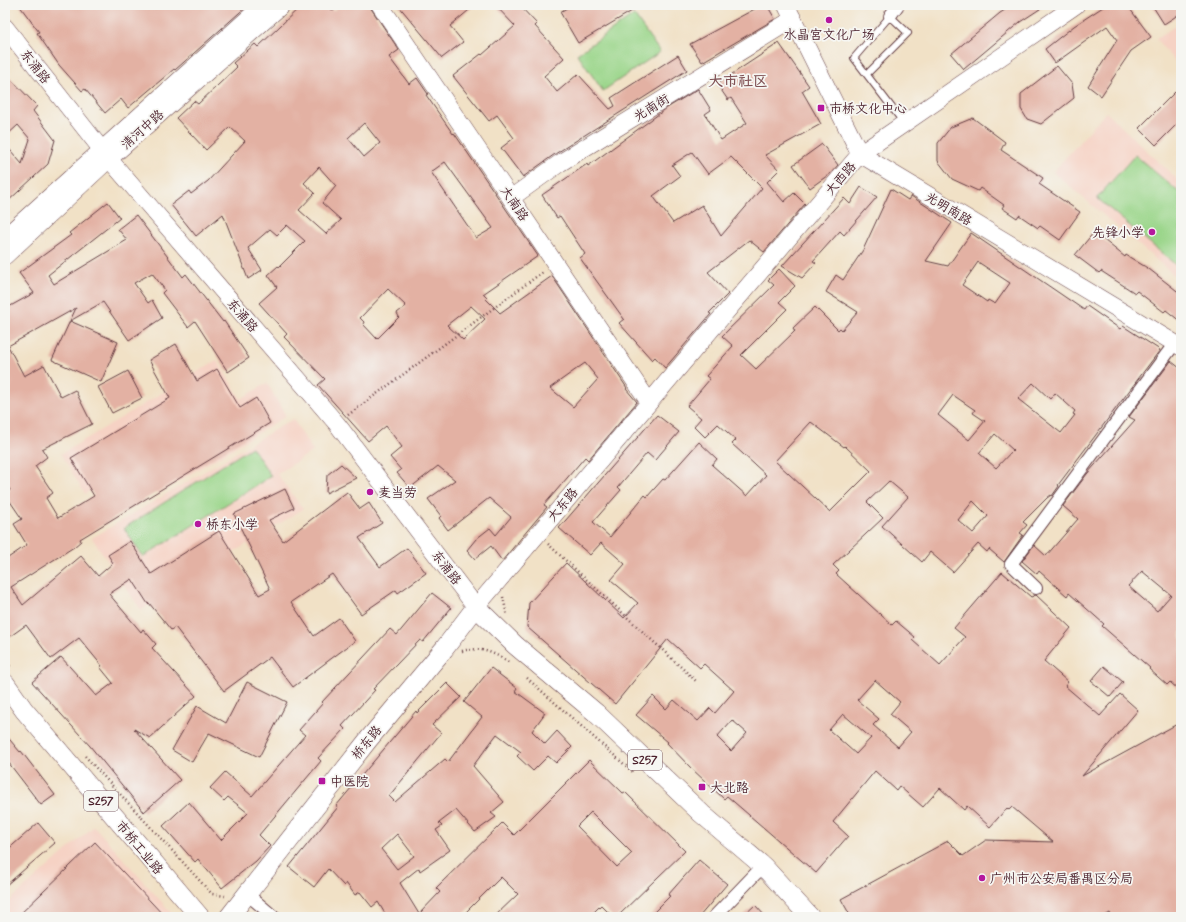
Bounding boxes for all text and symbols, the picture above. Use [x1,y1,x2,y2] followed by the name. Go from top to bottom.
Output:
[824,15,834,25] marker: 水晶宫文化广场
[783,27,875,44] place label: 水晶宫文化广场
[16,46,54,88] street label: 东涌路
[708,72,768,92] district label: 大市社区
[631,91,673,126] street label: 光南街
[829,101,907,118] place label: 市桥文化中心
[816,103,826,113] marker: 市桥文化中心
[118,106,168,154] street label: 清河中路
[822,159,860,199] street label: 大西路
[496,183,532,225] street label: 大南路
[922,189,975,230] street label: 光明南路
[1092,225,1144,242] place label: 先锋小学
[1147,227,1157,237] marker: 先锋小学
[223,296,261,336] street label: 东涌路
[378,485,417,502] place label: 麦当劳
[544,485,582,525] street label: 大东路
[365,487,375,497] marker: 麦当劳
[206,517,258,534] place label: 桥东小学
[193,519,203,529] marker: 桥东小学
[427,547,464,589] street label: 东涌路
[348,722,386,763] street label: 桥东路
[628,750,662,770] road number: S257
[330,774,369,791] place label: 中医院
[317,776,327,786] marker: 中医院
[710,780,749,797] place label: 大北路
[697,782,707,792] marker: 大北路
[84,791,118,811] road number: S257
[111,818,166,878] street label: 市桥工业路
[990,871,1133,888] place label: 广州市公安局番禺区分局
[977,873,987,883] marker: 广州市公安局番禺区分局

